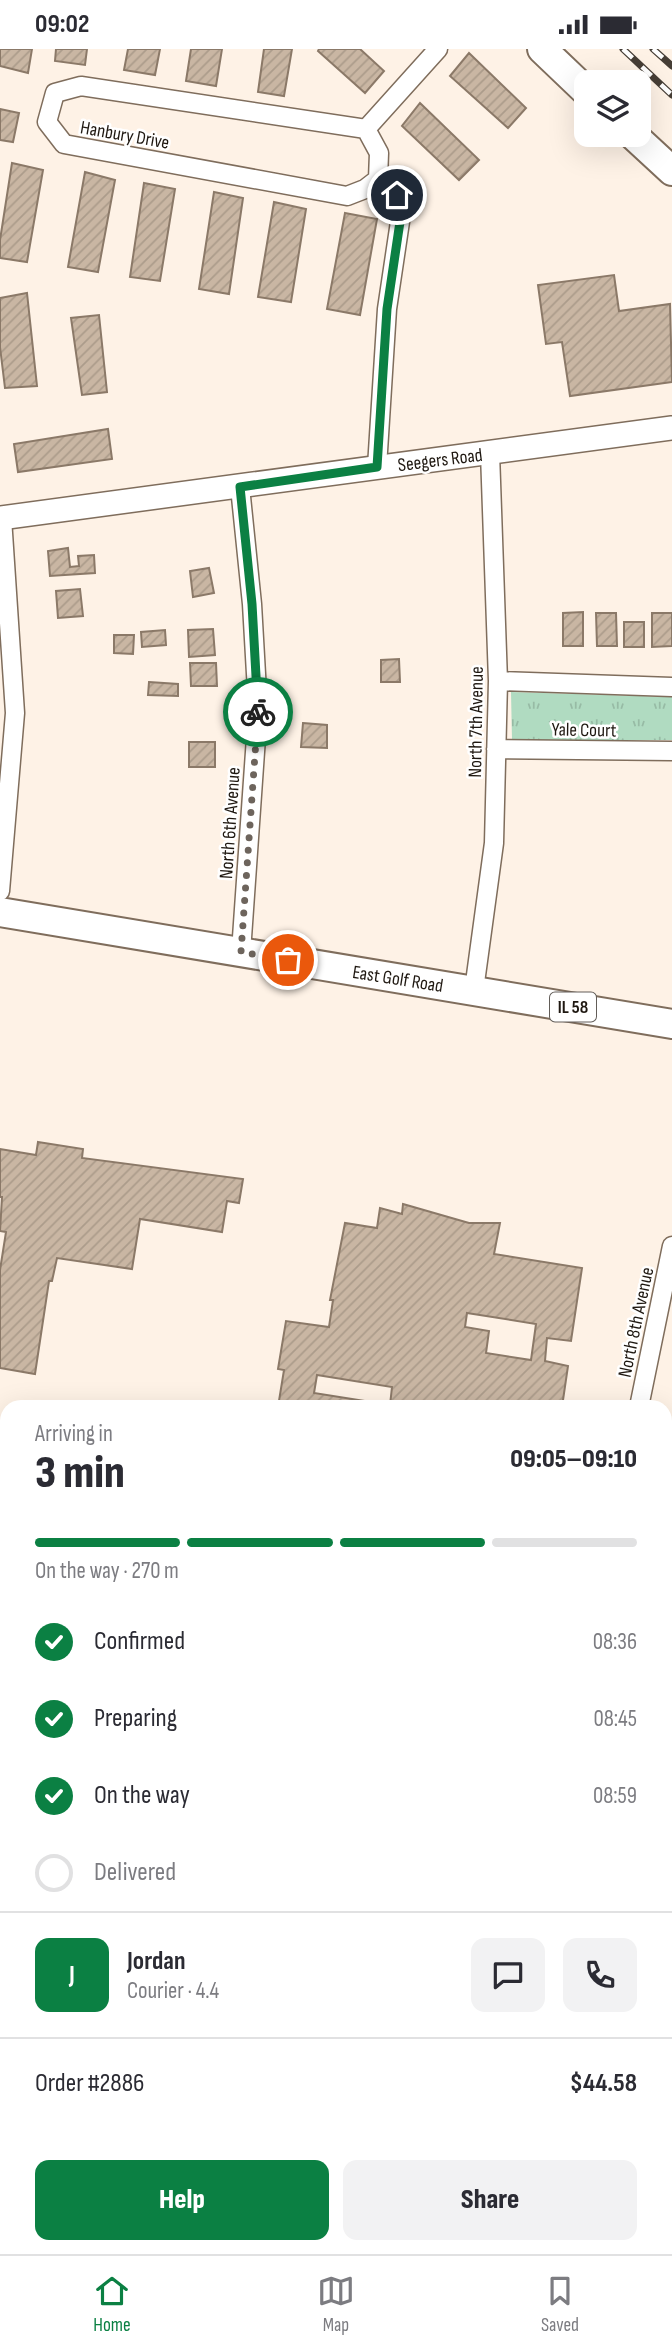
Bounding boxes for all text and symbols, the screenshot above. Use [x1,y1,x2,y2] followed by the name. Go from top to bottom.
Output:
[35,9,89,40] text: 09:02
[574,70,651,147] map controls
[574,70,651,147] button: layers
[78,116,171,155] street label: Hanbury Drive
[367,165,427,225] pin
[378,176,416,214] icon: home
[396,444,484,477] street label: Seegers Road
[464,666,489,778] street label: North 7th Avenue
[223,677,293,747] courier
[239,693,277,731] icon: bike
[551,718,617,743] street label: Yale Court
[215,766,246,880] street label: North 6th Avenue
[258,930,318,990] pin
[269,941,307,979] icon: bag
[351,961,445,998] street label: East Golf Road
[550,993,596,1022] road number: IL 58
[614,1265,659,1379] street label: North 8th Avenue
[35,1420,113,1448] text: Arriving in
[510,1444,637,1475] text: 09:05–09:10
[35,1446,125,1501] text: 3 min
[35,1557,179,1585] text: On the way · 270 m
[35,1623,73,1661] icon: check
[94,1626,185,1657] text: Confirmed
[593,1628,637,1656] text: 08:36
[35,1700,73,1738] icon: check
[94,1703,177,1734] text: Preparing
[593,1705,637,1733] text: 08:45
[35,1777,73,1815] icon: check
[94,1780,190,1811] text: On the way
[593,1782,637,1810] text: 08:59
[94,1857,176,1888] text: Delivered
[471,1938,545,2012] button: chat
[563,1938,637,2012] button: phone
[127,1946,185,1977] text: Jordan
[69,1960,75,1991] text: J
[127,1977,219,2005] text: Courier · 4.4
[35,2068,145,2099] text: Order #2886
[570,2068,637,2099] text: $44.58
[35,2160,329,2240] button: Help
[343,2160,637,2240] button: Share
[93,2272,131,2337] tab: Home
[317,2272,355,2337] tab: Map
[541,2272,579,2337] tab: Saved

